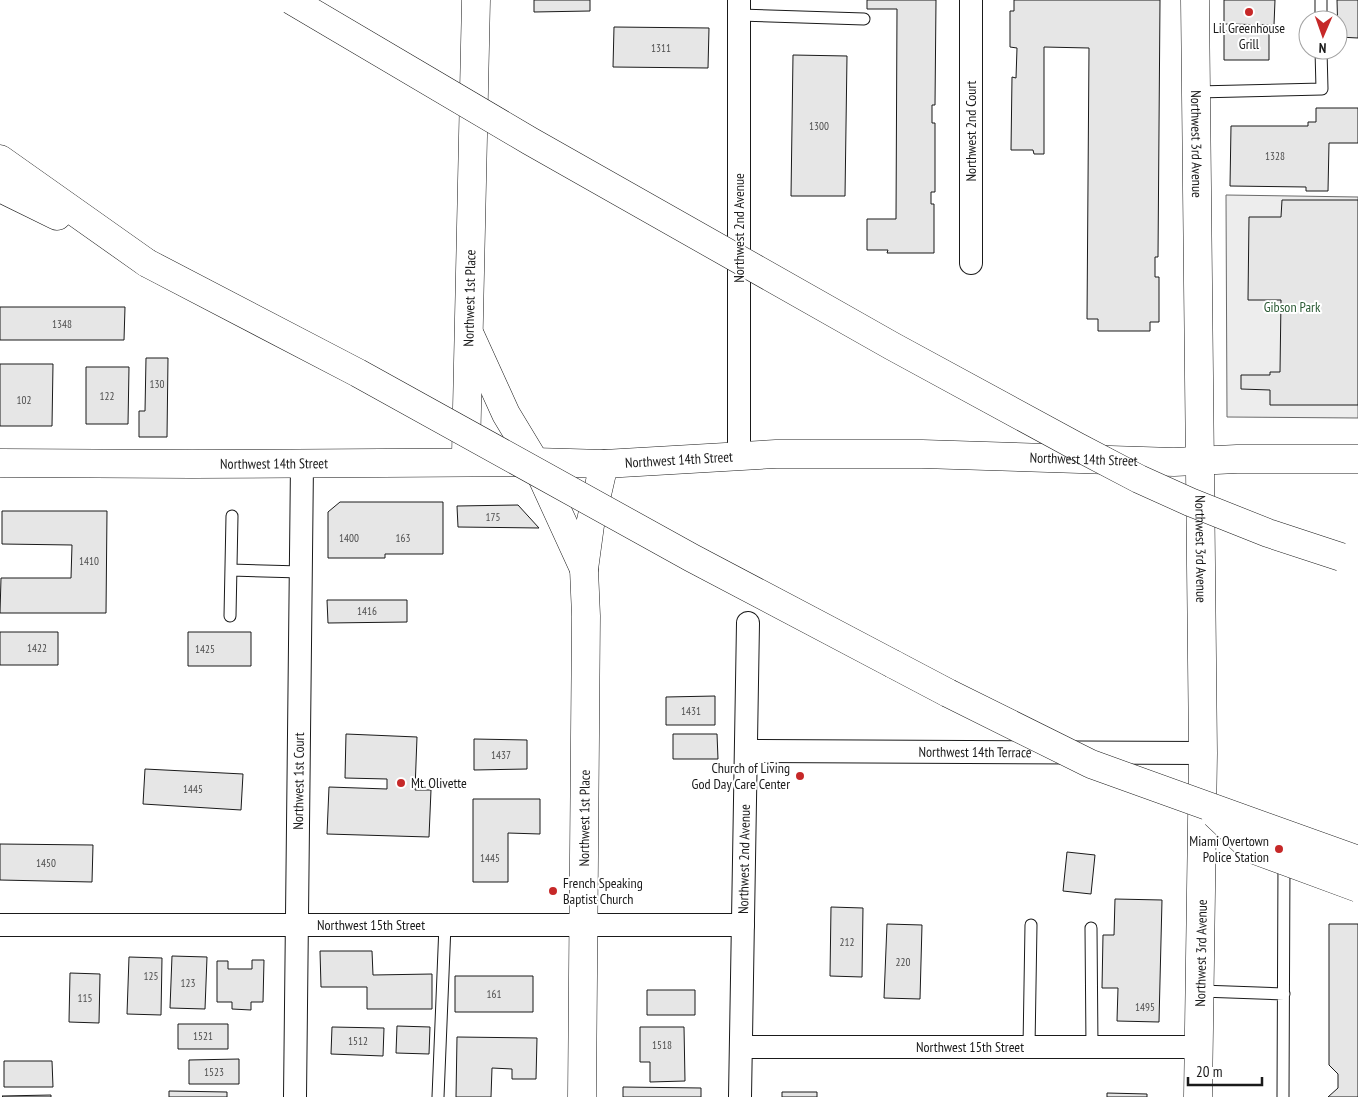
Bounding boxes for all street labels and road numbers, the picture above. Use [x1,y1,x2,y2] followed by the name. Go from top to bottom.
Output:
[962,80,980,181] street label: Northwest 2nd Court
[1187,90,1206,198] street label: Northwest 3rd Avenue
[730,173,748,283] street label: Northwest 2nd Avenue
[459,249,480,347] street label: Northwest 1st Place
[624,448,733,472] street label: Northwest 14th Street
[1029,448,1138,470] street label: Northwest 14th Street
[220,454,328,473] street label: Northwest 14th Street
[1191,495,1210,603] street label: Northwest 3rd Avenue
[289,732,308,830] street label: Northwest 1st Court
[918,743,1032,761] street label: Northwest 14th Terrace
[575,769,594,867] street label: Northwest 1st Place
[734,804,754,914] street label: Northwest 2nd Avenue
[1191,899,1211,1007] street label: Northwest 3rd Avenue
[317,916,425,934] street label: Northwest 15th Street
[916,1038,1024,1056] street label: Northwest 15th Street

